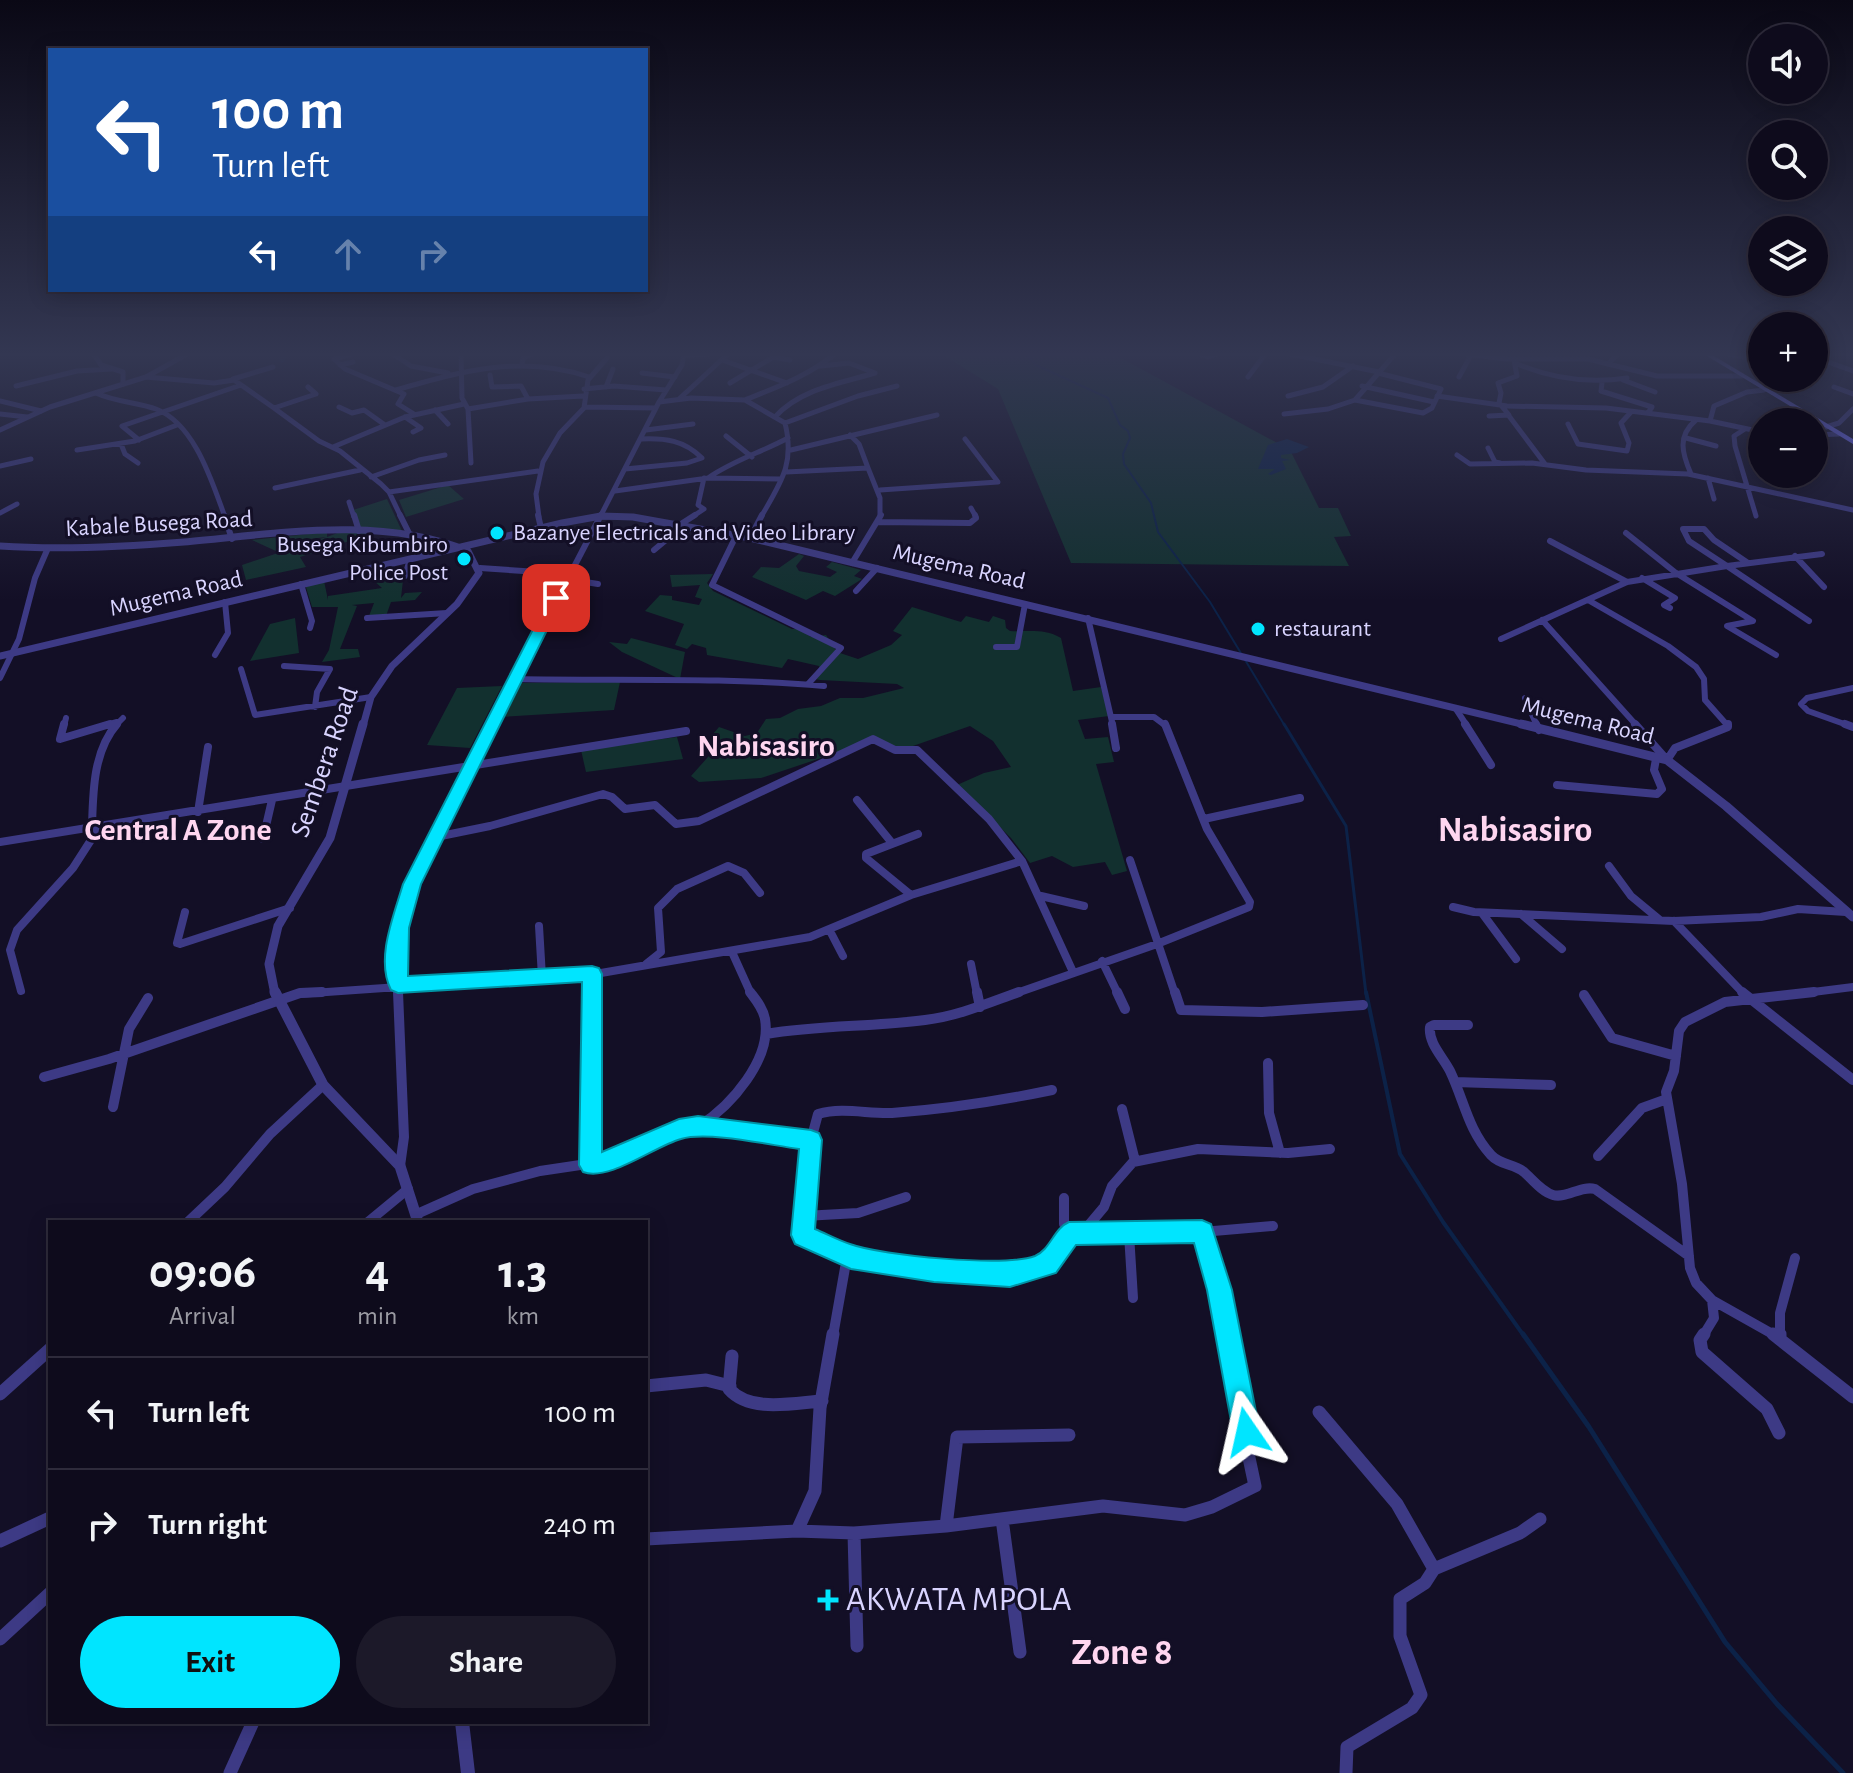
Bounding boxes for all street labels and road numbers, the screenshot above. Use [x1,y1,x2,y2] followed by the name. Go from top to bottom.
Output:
[65,507,253,541] street label: Kabale Busega Road
[890,540,1028,594] street label: Mugema Road
[107,567,245,621] street label: Mugema Road
[286,683,364,841] street label: Sembera Road
[1519,693,1657,749] street label: Mugema Road

